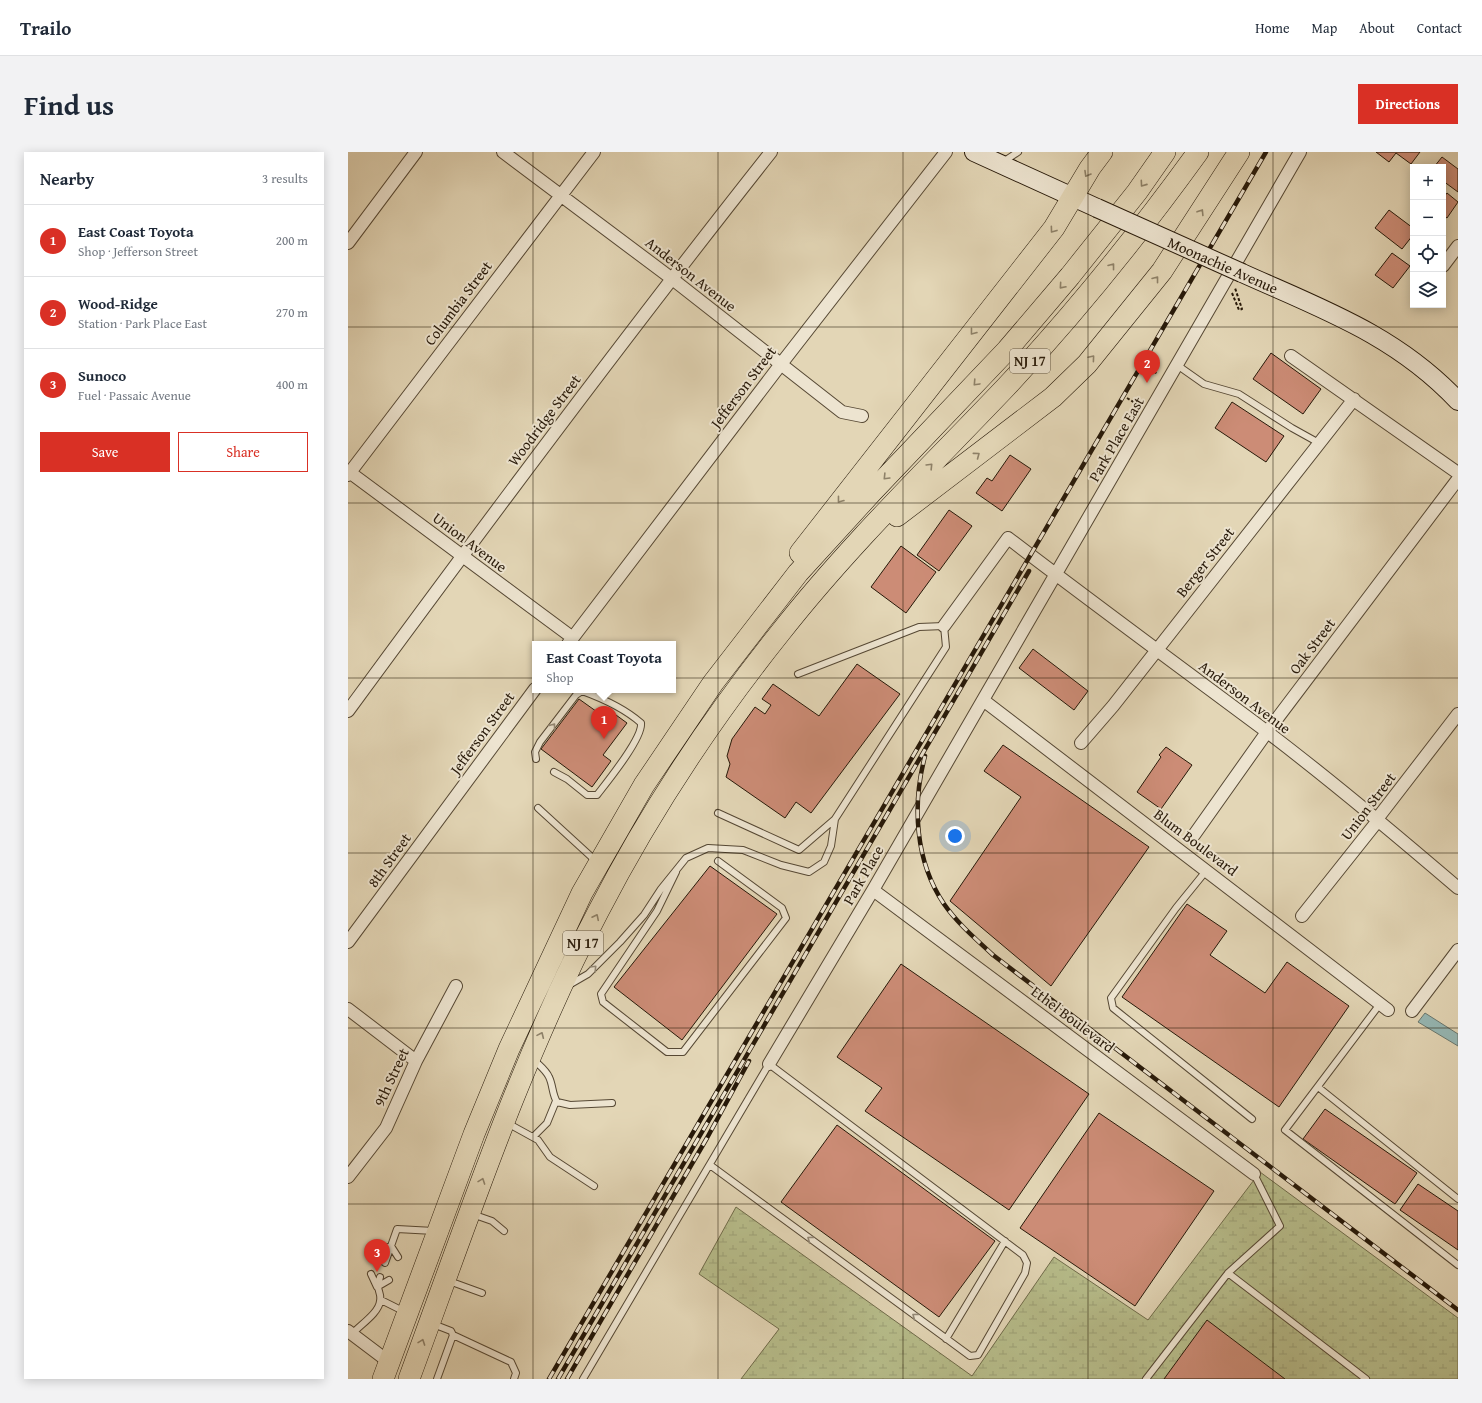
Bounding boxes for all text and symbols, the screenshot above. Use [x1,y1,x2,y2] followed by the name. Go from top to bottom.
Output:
[20,14,71,42] text: Trailo
[1255,18,1290,38] text: Home
[1312,18,1337,38] text: Map
[1359,18,1395,38] text: About
[1417,18,1462,38] text: Contact
[24,84,114,125] text: Find us
[1358,84,1458,124] button: Directions
[1410,164,1446,308] map controls
[1410,164,1446,200] button: +
[40,166,94,191] text: Nearby
[262,169,308,188] text: 3 results
[1084,170,1091,177] one-way arrow
[1140,180,1148,187] one-way arrow
[1410,200,1446,236] button: −
[1196,209,1204,216] one-way arrow
[78,221,194,242] text: East Coast Toyota
[1051,225,1058,232] one-way arrow
[50,231,56,250] text: 1
[276,231,308,250] text: 200 m
[1165,231,1281,299] street label: Moonachie Avenue
[641,232,741,316] street label: Anderson Avenue
[1410,236,1446,272] button: locate
[78,242,198,261] text: Shop · Jefferson Street
[419,256,497,350] street label: Columbia Street
[1107,264,1114,271] one-way arrow
[1410,272,1446,308] button: layers
[1151,276,1158,283] one-way arrow
[1059,281,1067,289] one-way arrow
[78,293,158,314] text: Wood-Ridge
[50,303,56,322] text: 2
[276,303,308,322] text: 270 m
[78,314,207,333] text: Station · Park Place East
[970,327,977,335] one-way arrow
[704,341,781,434] street label: Jefferson Street
[1010,349,1050,373] road number: NJ 17
[1134,350,1160,383] pin: 2
[1088,355,1095,363] one-way arrow
[78,365,126,386] text: Sunoco
[503,369,586,470] street label: Woodridge Street
[50,375,56,394] text: 3
[276,375,308,394] text: 400 m
[973,378,980,386] one-way arrow
[78,386,191,405] text: Fuel · Passaic Avenue
[1083,392,1149,485] street label: Park Place East
[40,432,170,472] button: Save
[178,432,308,472] button: Share
[972,453,979,460] one-way arrow
[925,463,933,471] one-way arrow
[883,472,891,480] one-way arrow
[838,496,845,503] one-way arrow
[429,507,511,577] street label: Union Avenue
[1171,522,1239,601] street label: Berger Street
[1284,613,1340,678] street label: Oak Street
[532,641,676,693] popup
[546,647,662,668] text: East Coast Toyota
[1195,655,1295,739] street label: Anderson Avenue
[546,668,573,687] text: Shop
[444,687,520,780] street label: Jefferson Street
[591,706,617,739] pin: 1
[548,723,555,730] one-way arrow
[1336,767,1401,844] street label: Union Street
[1150,803,1242,881] street label: Blum Boulevard
[945,826,965,846] your location
[362,828,416,891] street label: 8th Street
[838,841,888,909] street label: Park Place
[591,913,599,921] one-way arrow
[563,931,603,955] road number: NJ 17
[589,965,597,973] one-way arrow
[1027,981,1119,1057] street label: Ethel Boulevard
[536,1031,544,1039] one-way arrow
[368,1044,414,1110] street label: 9th Street
[477,1178,485,1185] one-way arrow
[808,1237,815,1244] one-way arrow
[364,1239,390,1272] pin: 3
[912,1313,919,1321] one-way arrow
[418,1339,426,1346] one-way arrow

